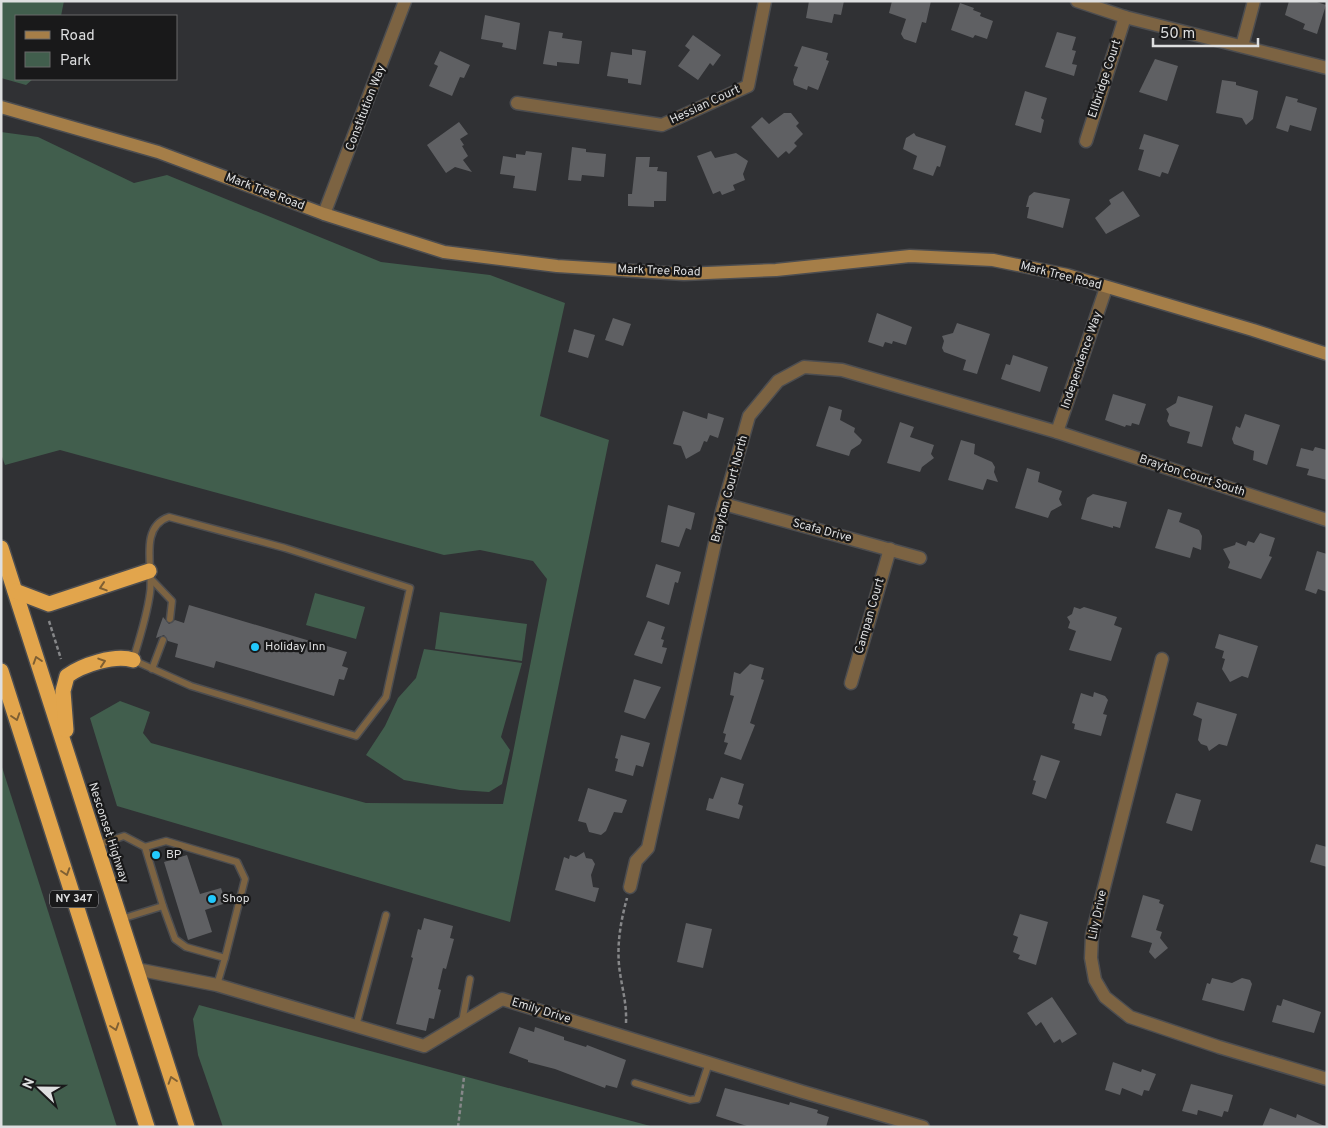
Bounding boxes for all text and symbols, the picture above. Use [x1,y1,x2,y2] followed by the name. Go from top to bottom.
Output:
[15,15,178,80] legend
[1153,15,1258,47] scale bar
[1160,25,1195,44] text: 50 m
[60,27,95,46] text: Road
[1085,38,1125,120] street label: Ellbridge Court
[60,52,91,71] text: Park
[342,63,390,153] street label: Constitution Way
[667,82,743,128] street label: Hessian Court
[223,170,307,214] street label: Mark Tree Road
[1019,258,1103,294] street label: Mark Tree Road
[617,262,701,280] street label: Mark Tree Road
[1058,309,1106,411] street label: Independence Way
[708,434,752,544] street label: Brayton Court North
[1137,451,1247,501] street label: Brayton Court South
[791,515,853,547] street label: Scafa Drive
[852,576,888,656] street label: Campan Court
[99,581,107,591] one-way arrow
[265,639,326,655] place label: Holiday Inn
[249,641,261,653] marker: Holiday Inn
[33,656,43,664] one-way arrow
[97,658,105,668] one-way arrow
[10,713,20,721] one-way arrow
[84,781,132,885] street label: Nesconset Highway
[166,847,182,863] place label: BP
[150,849,162,861] marker: BP
[60,867,70,876] one-way arrow
[1085,889,1111,941] street label: Lily Drive
[50,891,98,908] road number: NY 347
[222,891,250,907] place label: Shop
[206,893,218,905] marker: Shop
[509,994,573,1028] street label: Emily Drive
[109,1022,119,1031] one-way arrow
[15,1063,65,1113] north arrow
[20,1076,39,1092] text: N
[168,1077,178,1085] one-way arrow

